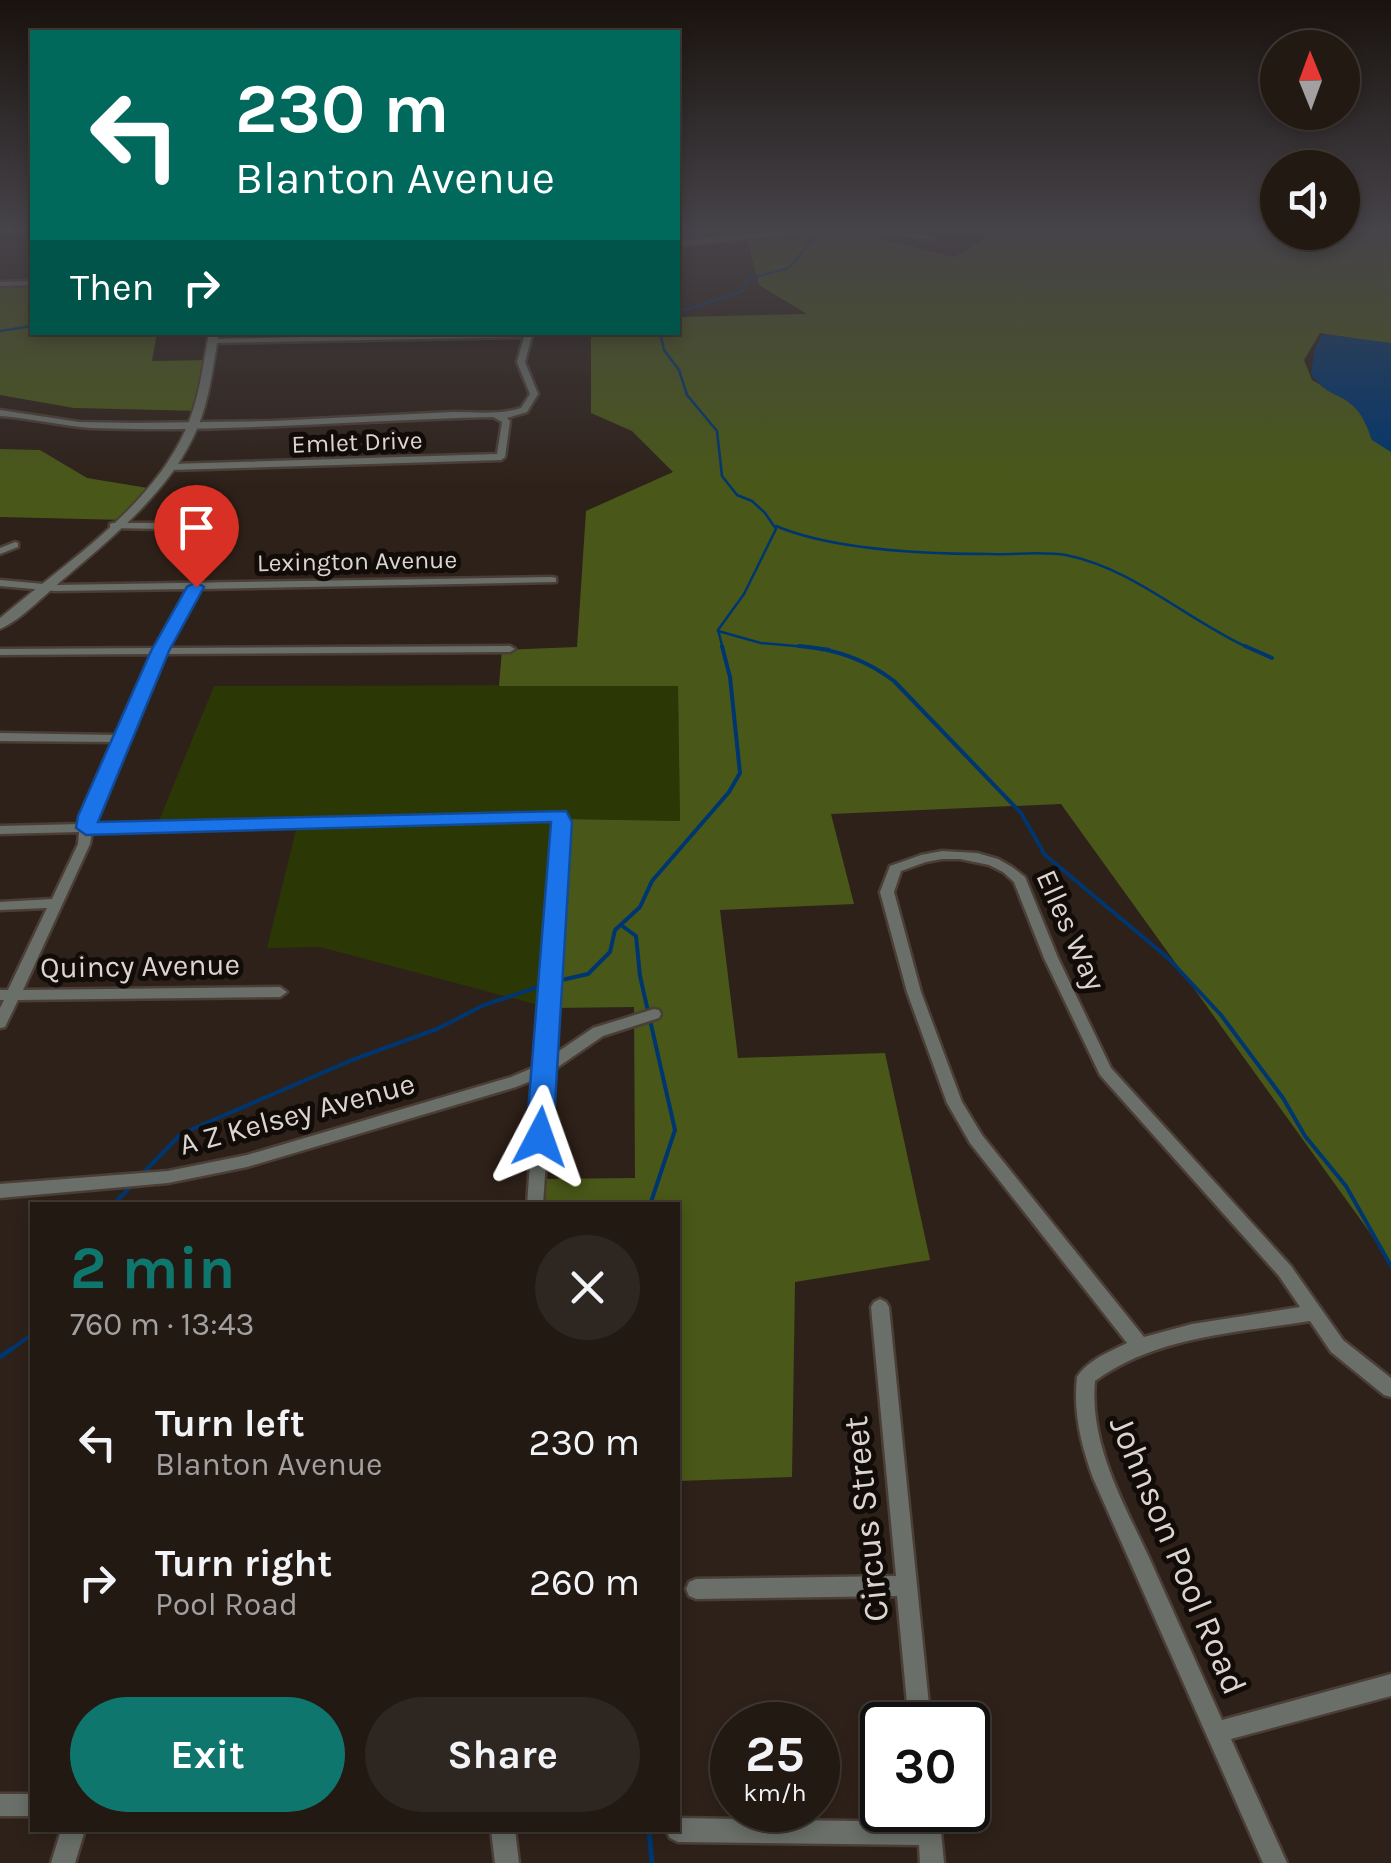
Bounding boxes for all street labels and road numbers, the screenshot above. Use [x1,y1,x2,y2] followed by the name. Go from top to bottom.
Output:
[291,425,423,459] street label: Emlet Drive
[257,545,457,577] street label: Lexington Avenue
[1028,864,1114,996] street label: Elles Way
[40,946,240,986] street label: Quincy Avenue
[175,1065,419,1163] street label: A Z Kelsey Avenue
[1101,1409,1255,1701] street label: Johnson Pool Road
[835,1414,897,1624] street label: Circus Street

